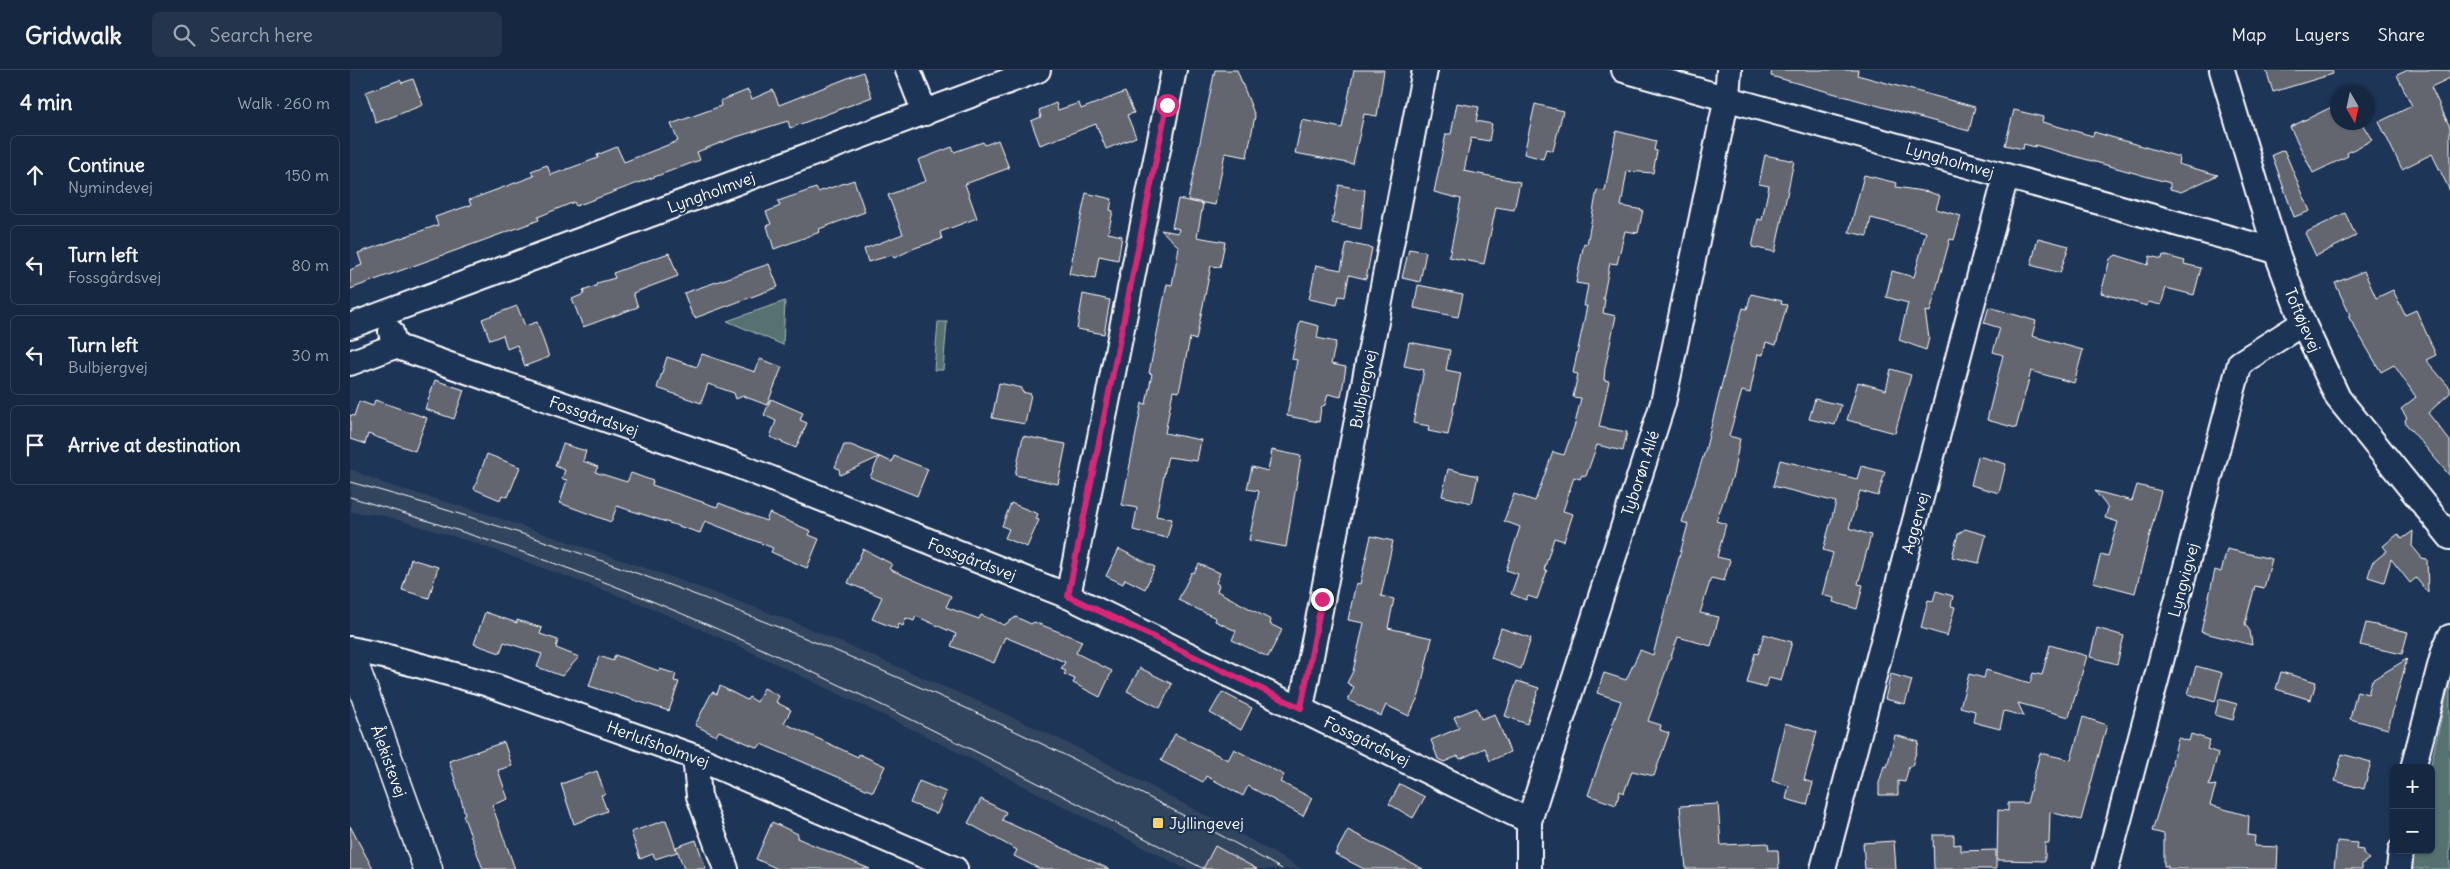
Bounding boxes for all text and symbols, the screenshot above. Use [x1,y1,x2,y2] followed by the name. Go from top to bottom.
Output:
[152,12,502,57] search box
[25,20,122,50] text: Gridwalk
[170,21,198,49] icon: search
[210,23,313,47] text: Search here
[2231,23,2266,46] text: Map
[2294,23,2350,46] text: Layers
[2378,23,2425,46] text: Share
[2330,85,2375,130] north arrow
[20,89,72,116] text: 4 min
[238,93,330,113] text: Walk · 260 m
[1156,94,1179,117] route start
[1903,138,1997,182] street label: Lyngholmvej
[68,153,145,177] text: Continue
[21,161,49,189] icon: ahead
[285,165,329,185] text: 150 m
[665,167,757,217] street label: Lyngholmvej
[68,177,153,197] text: Nymindevej
[68,243,138,267] text: Turn left
[21,251,49,279] icon: left
[291,255,329,275] text: 80 m
[68,267,161,287] text: Fossgårdsvej
[2281,285,2325,355] street label: Toftøjevej
[68,333,138,357] text: Turn left
[21,341,49,369] icon: left
[292,345,329,365] text: 30 m
[1346,348,1380,430] street label: Bulbjergvej
[68,357,148,377] text: Bulbjergvej
[547,391,641,441] street label: Fossgårdsvej
[1617,428,1663,518] street label: Tyborøn Allé
[21,431,49,459] icon: arrive
[68,433,241,457] text: Arrive at destination
[1897,490,1933,556] street label: Aggervej
[925,533,1019,585] street label: Fossgårdsvej
[2164,541,2202,619] street label: Lyngvigvej
[1311,588,1334,611] route end
[1321,712,1413,770] street label: Fossgårdsvej
[604,716,712,772] street label: Herlufsholmvej
[367,722,411,800] street label: Ålekistevej
[2390,764,2435,854] map controls
[2390,764,2435,809] button: +
[2390,809,2435,854] button: −
[1169,813,1244,833] place label: Jyllingevej
[1151,816,1165,830] marker: Jyllingevej

